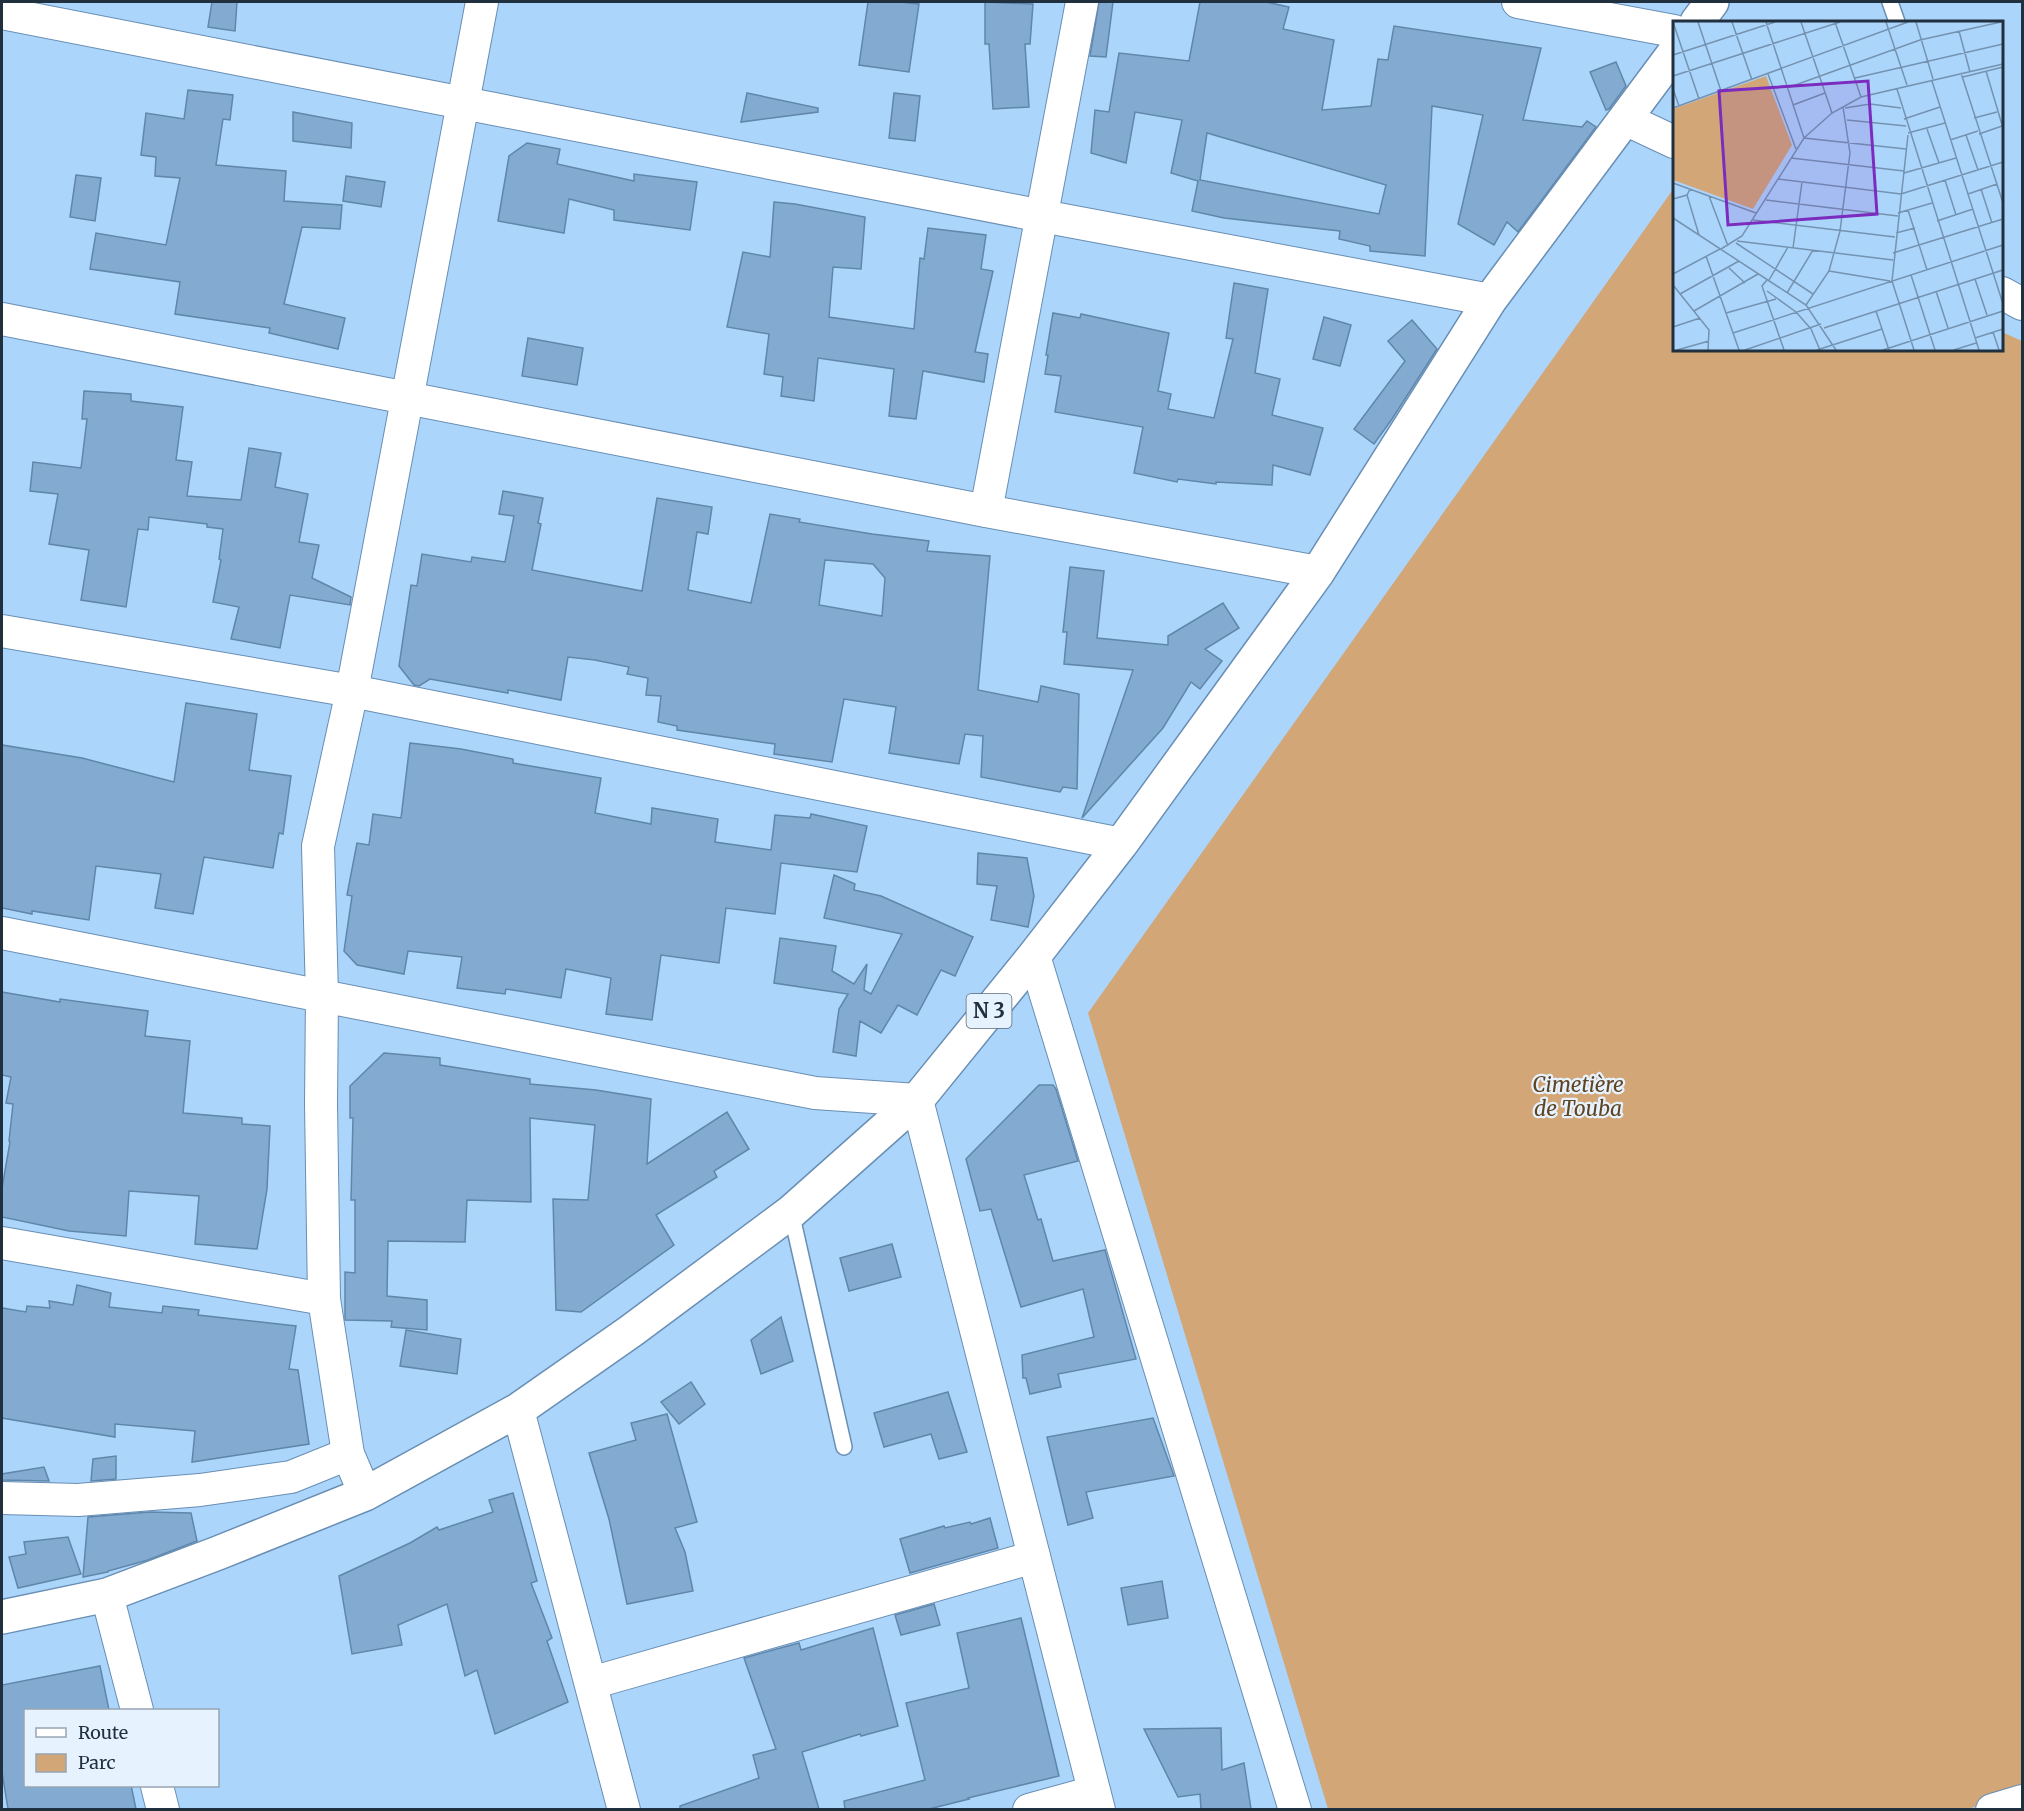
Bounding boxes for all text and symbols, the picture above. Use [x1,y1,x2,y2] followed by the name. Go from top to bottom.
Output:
[1673,21,2003,351] inset map
[966,994,1012,1028] road number: N 3
[1532,1071,1624,1122] park label: Cimetière de Touba
[24,1709,219,1787] legend
[78,1721,128,1744] text: Route
[78,1751,116,1774] text: Parc

